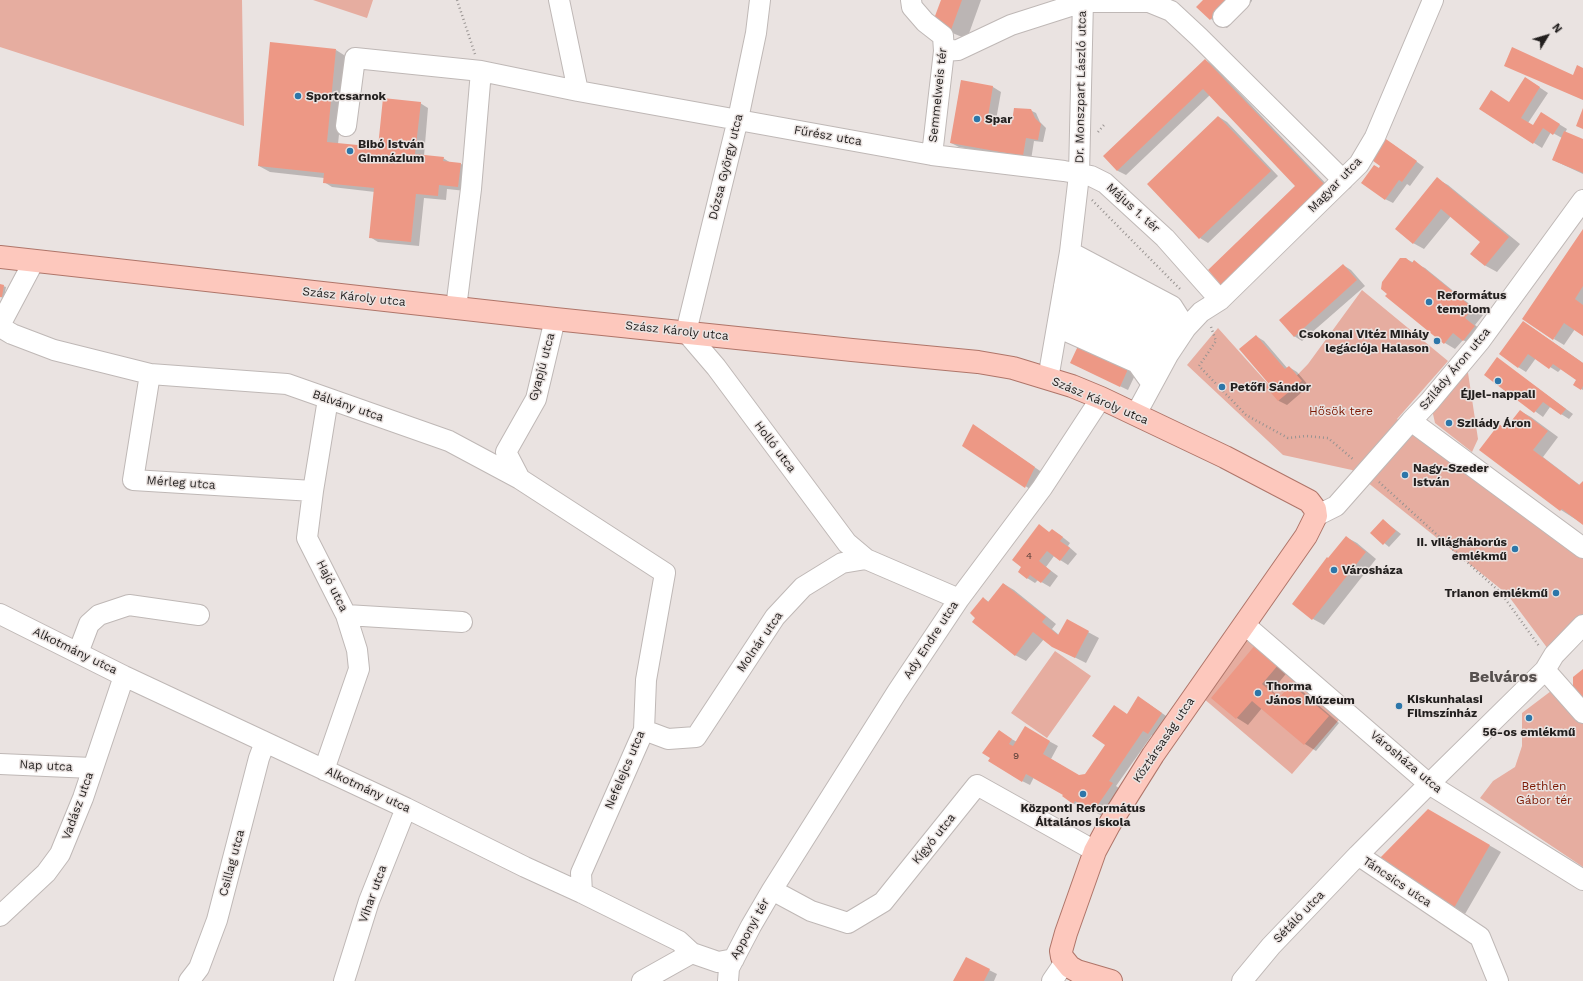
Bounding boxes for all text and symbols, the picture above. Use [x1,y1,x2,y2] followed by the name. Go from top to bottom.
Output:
[1072,10,1090,164] street label: Dr. Monszpart László utca
[1527,16,1567,56] north arrow
[1549,21,1564,36] text: N
[926,47,950,143] street label: Semmelweis tér
[306,89,386,103] place label: Sportcsarnok
[293,91,303,101] marker: Sportcsarnok
[985,112,1012,126] place label: Spar
[706,113,746,221] street label: Dózsa György utca
[972,114,982,124] marker: Spar
[793,123,863,149] street label: Fűrész utca
[358,137,424,165] place label: Bibó István Gimnázium
[345,146,355,156] marker: Bibó István Gimnázium
[1305,154,1365,216] street label: Magyar utca
[1103,180,1163,236] street label: Május 1. tér
[302,284,406,310] street label: Szász Károly utca
[1437,288,1506,316] place label: Református templom
[1424,297,1434,307] marker: Református templom
[625,318,729,344] street label: Szász Károly utca
[1416,325,1494,413] street label: Szilády Áron utca
[1299,327,1429,355] place label: Csokonai Vitéz Mihály legációja Halason
[526,332,558,402] street label: Gyapjú utca
[1432,336,1442,346] marker: Csokonai Vitéz Mihály legációja Halason
[1049,374,1151,428] street label: Szász Károly utca
[1493,376,1503,386] marker: Éjjel-nappali
[1230,380,1311,394] place label: Petőfi Sándor
[1217,382,1227,392] marker: Petőfi Sándor
[310,387,386,425] street label: Bálvány utca
[1460,387,1536,401] place label: Éjjel-nappali
[1309,404,1373,418] park label: Hősök tere
[1457,416,1531,430] place label: Szilády Áron
[1444,418,1454,428] marker: Szilády Áron
[751,419,799,475] street label: Holló utca
[1413,461,1489,489] place label: Nagy-Szeder István
[1400,470,1410,480] marker: Nagy-Szeder István
[146,473,216,493] street label: Mérleg utca
[1416,535,1507,563] place label: II. világháborús emlékmű
[1510,544,1520,554] marker: II. világháborús emlékmű
[1026,550,1032,562] house number: 4
[313,558,351,614] street label: Hajó utca
[1342,563,1403,577] place label: Városháza
[1329,565,1339,575] marker: Városháza
[1445,586,1548,600] place label: Trianon emlékmű
[1551,588,1561,598] marker: Trianon emlékmű
[900,598,962,682] street label: Ady Endre utca
[734,609,786,675] street label: Molnár utca
[30,624,120,678] street label: Alkotmány utca
[1469,667,1537,687] district label: Belváros
[1266,679,1355,707] place label: Thorma János Múzeum
[1253,688,1263,698] marker: Thorma János Múzeum
[1407,692,1483,720] place label: Kiskunhalasi Filmszínház
[1130,695,1198,785] street label: Köztársaság utca
[1394,701,1404,711] marker: Kiskunhalasi Filmszínház
[1524,713,1534,723] marker: 56-os emlékmű
[1482,725,1576,739] place label: 56-os emlékmű
[1367,728,1445,796] street label: Városháza utca
[602,729,648,811] street label: Nefelejcs utca
[1013,750,1019,762] house number: 9
[19,757,73,775] street label: Nap utca
[323,764,413,816] street label: Alkotmány utca
[59,770,97,842] street label: Vadász utca
[1516,779,1572,807] park label: Bethlen Gábor tér
[1078,789,1088,799] marker: Központi Református Általános Iskola
[1021,801,1145,829] place label: Központi Református Általános Iskola
[909,811,959,867] street label: Kígyó utca
[216,828,248,898] street label: Csillag utca
[1360,854,1434,910] street label: Táncsics utca
[356,863,390,925] street label: Vihar utca
[1270,888,1328,946] street label: Sétáló utca
[727,896,773,962] street label: Apponyi tér

